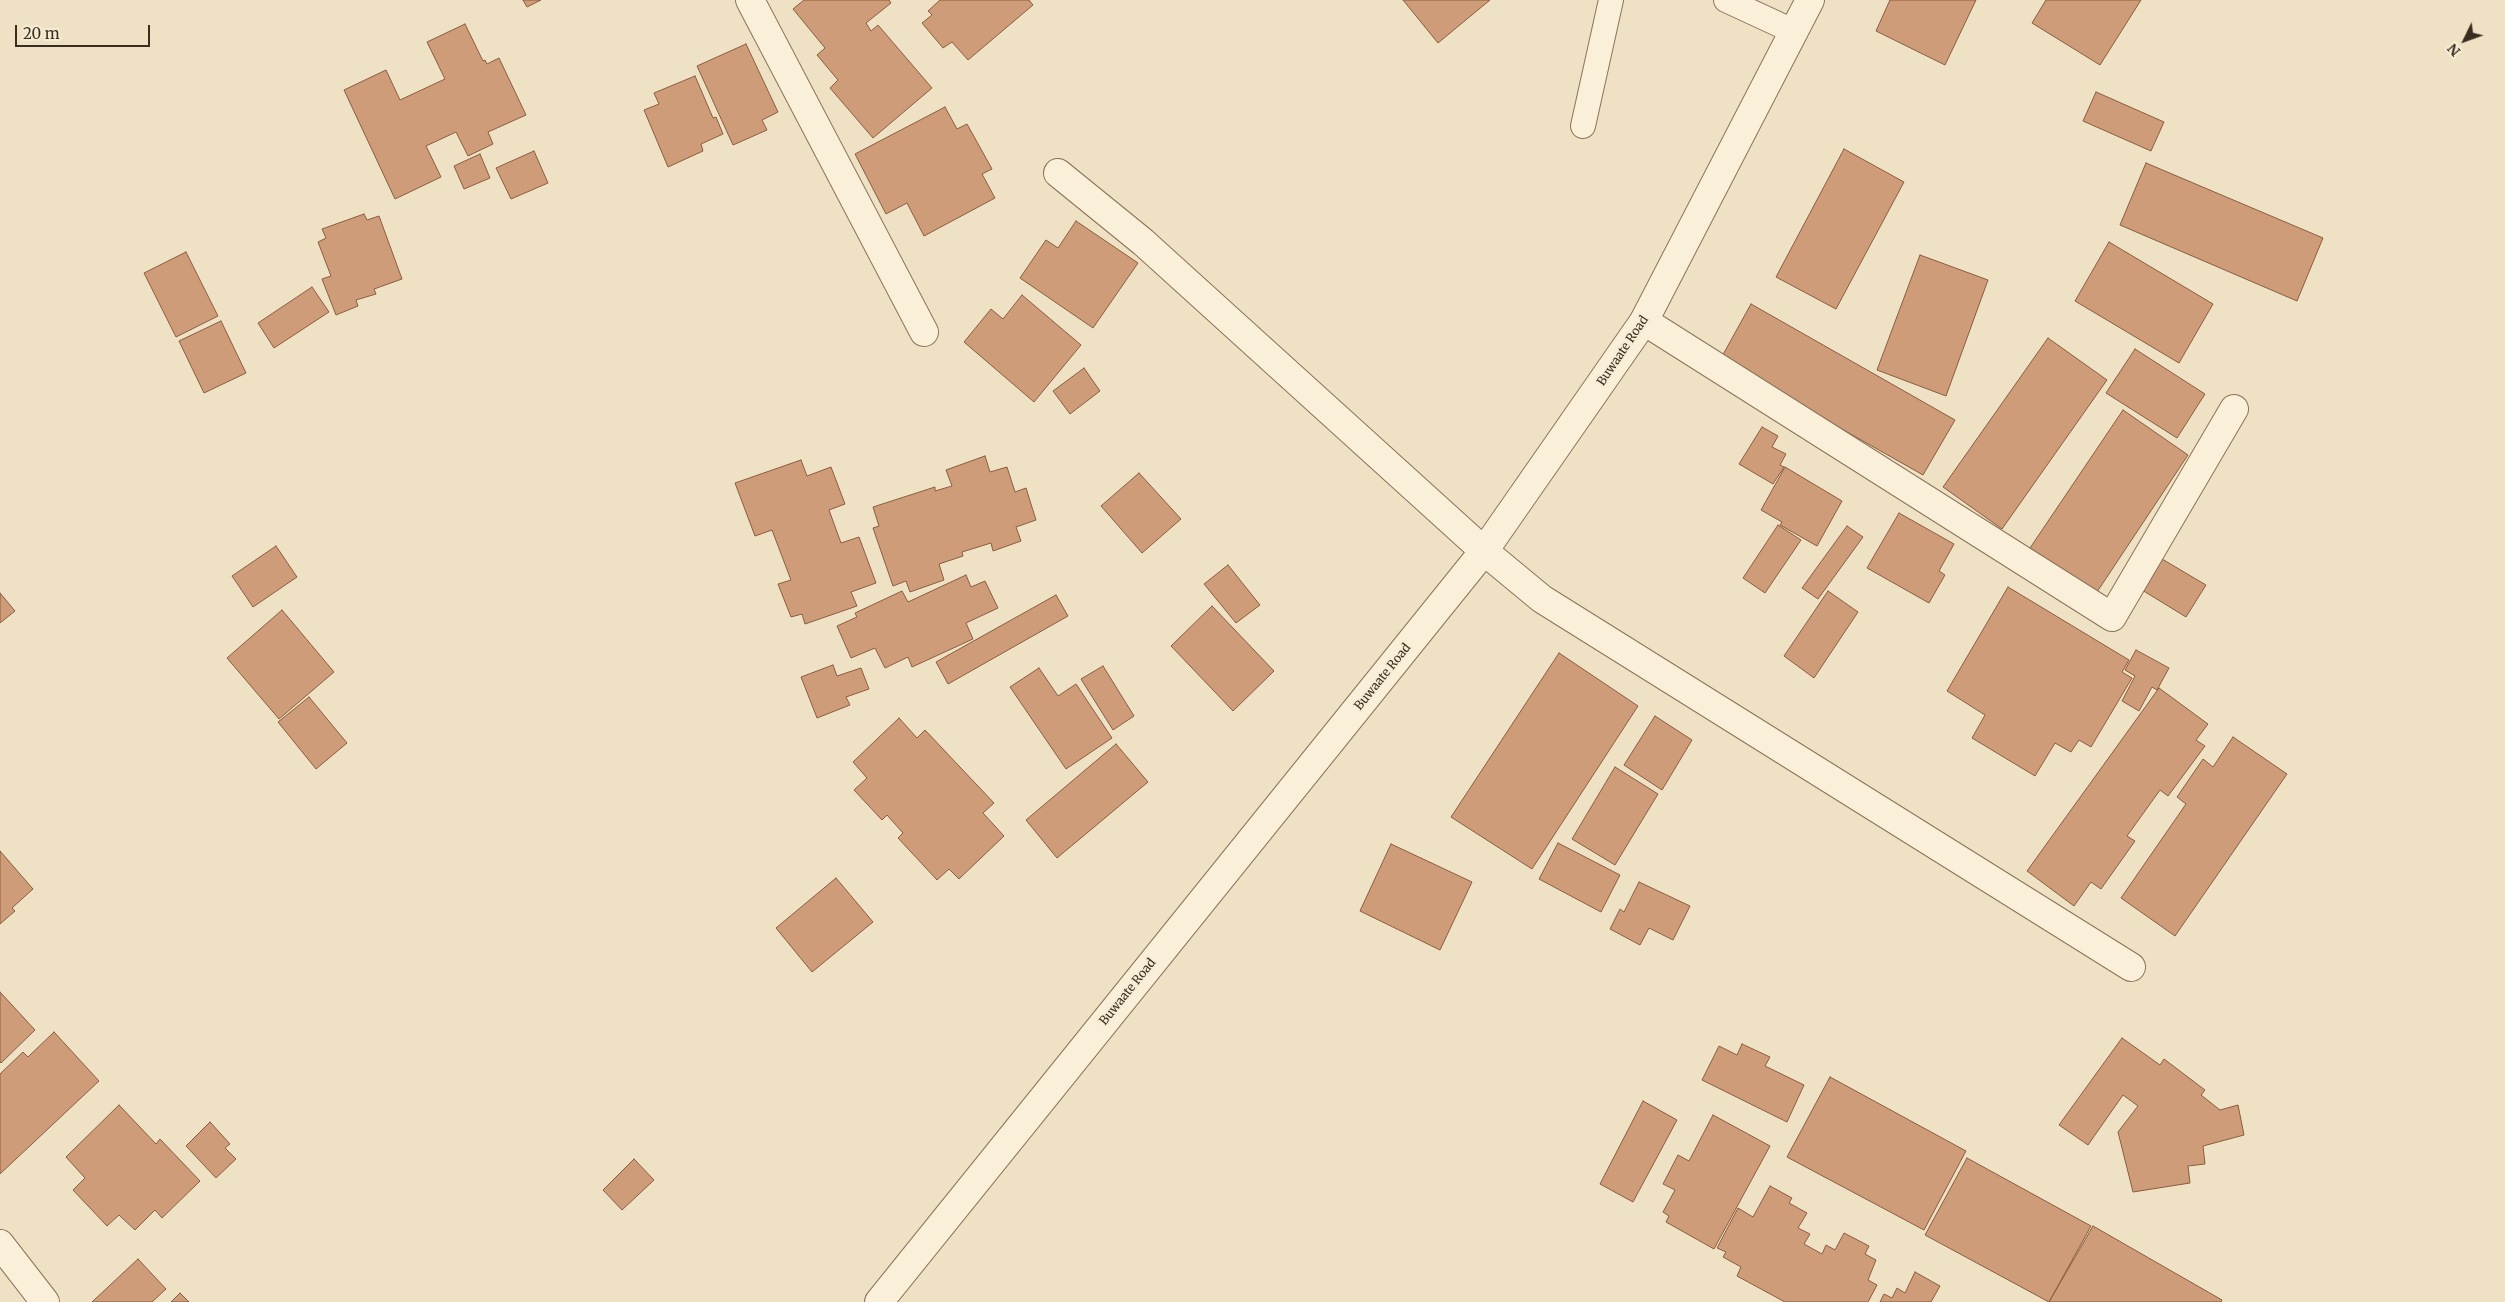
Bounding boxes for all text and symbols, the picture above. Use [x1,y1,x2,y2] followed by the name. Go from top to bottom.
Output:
[18,15,152,47] scale bar
[2440,15,2490,65] north arrow
[23,24,60,43] text: 20 m
[2443,40,2464,60] text: N
[1594,313,1652,389] street label: Buwaate Road
[1352,641,1414,713] street label: Buwaate Road
[1097,956,1159,1028] street label: Buwaate Road

